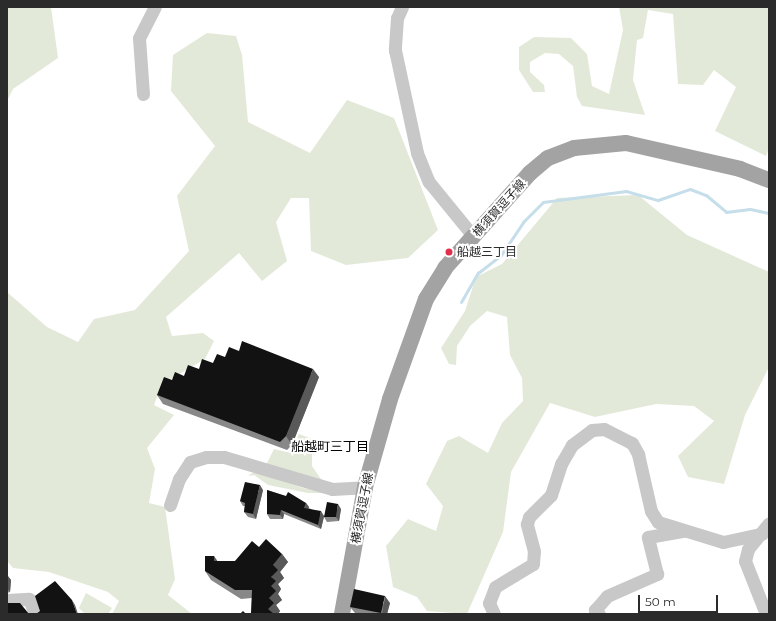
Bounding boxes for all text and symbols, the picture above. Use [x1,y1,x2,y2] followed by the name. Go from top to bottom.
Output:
[470,176,528,240] street label: 横須賀逗子線
[457,245,517,259] place label: 船越三丁目
[444,247,454,257] marker: 船越三丁目
[291,438,369,454] district label: 船越町三丁目
[348,471,376,545] street label: 横須賀逗子線
[640,587,720,613] scale bar
[645,594,676,609] text: 50 m

